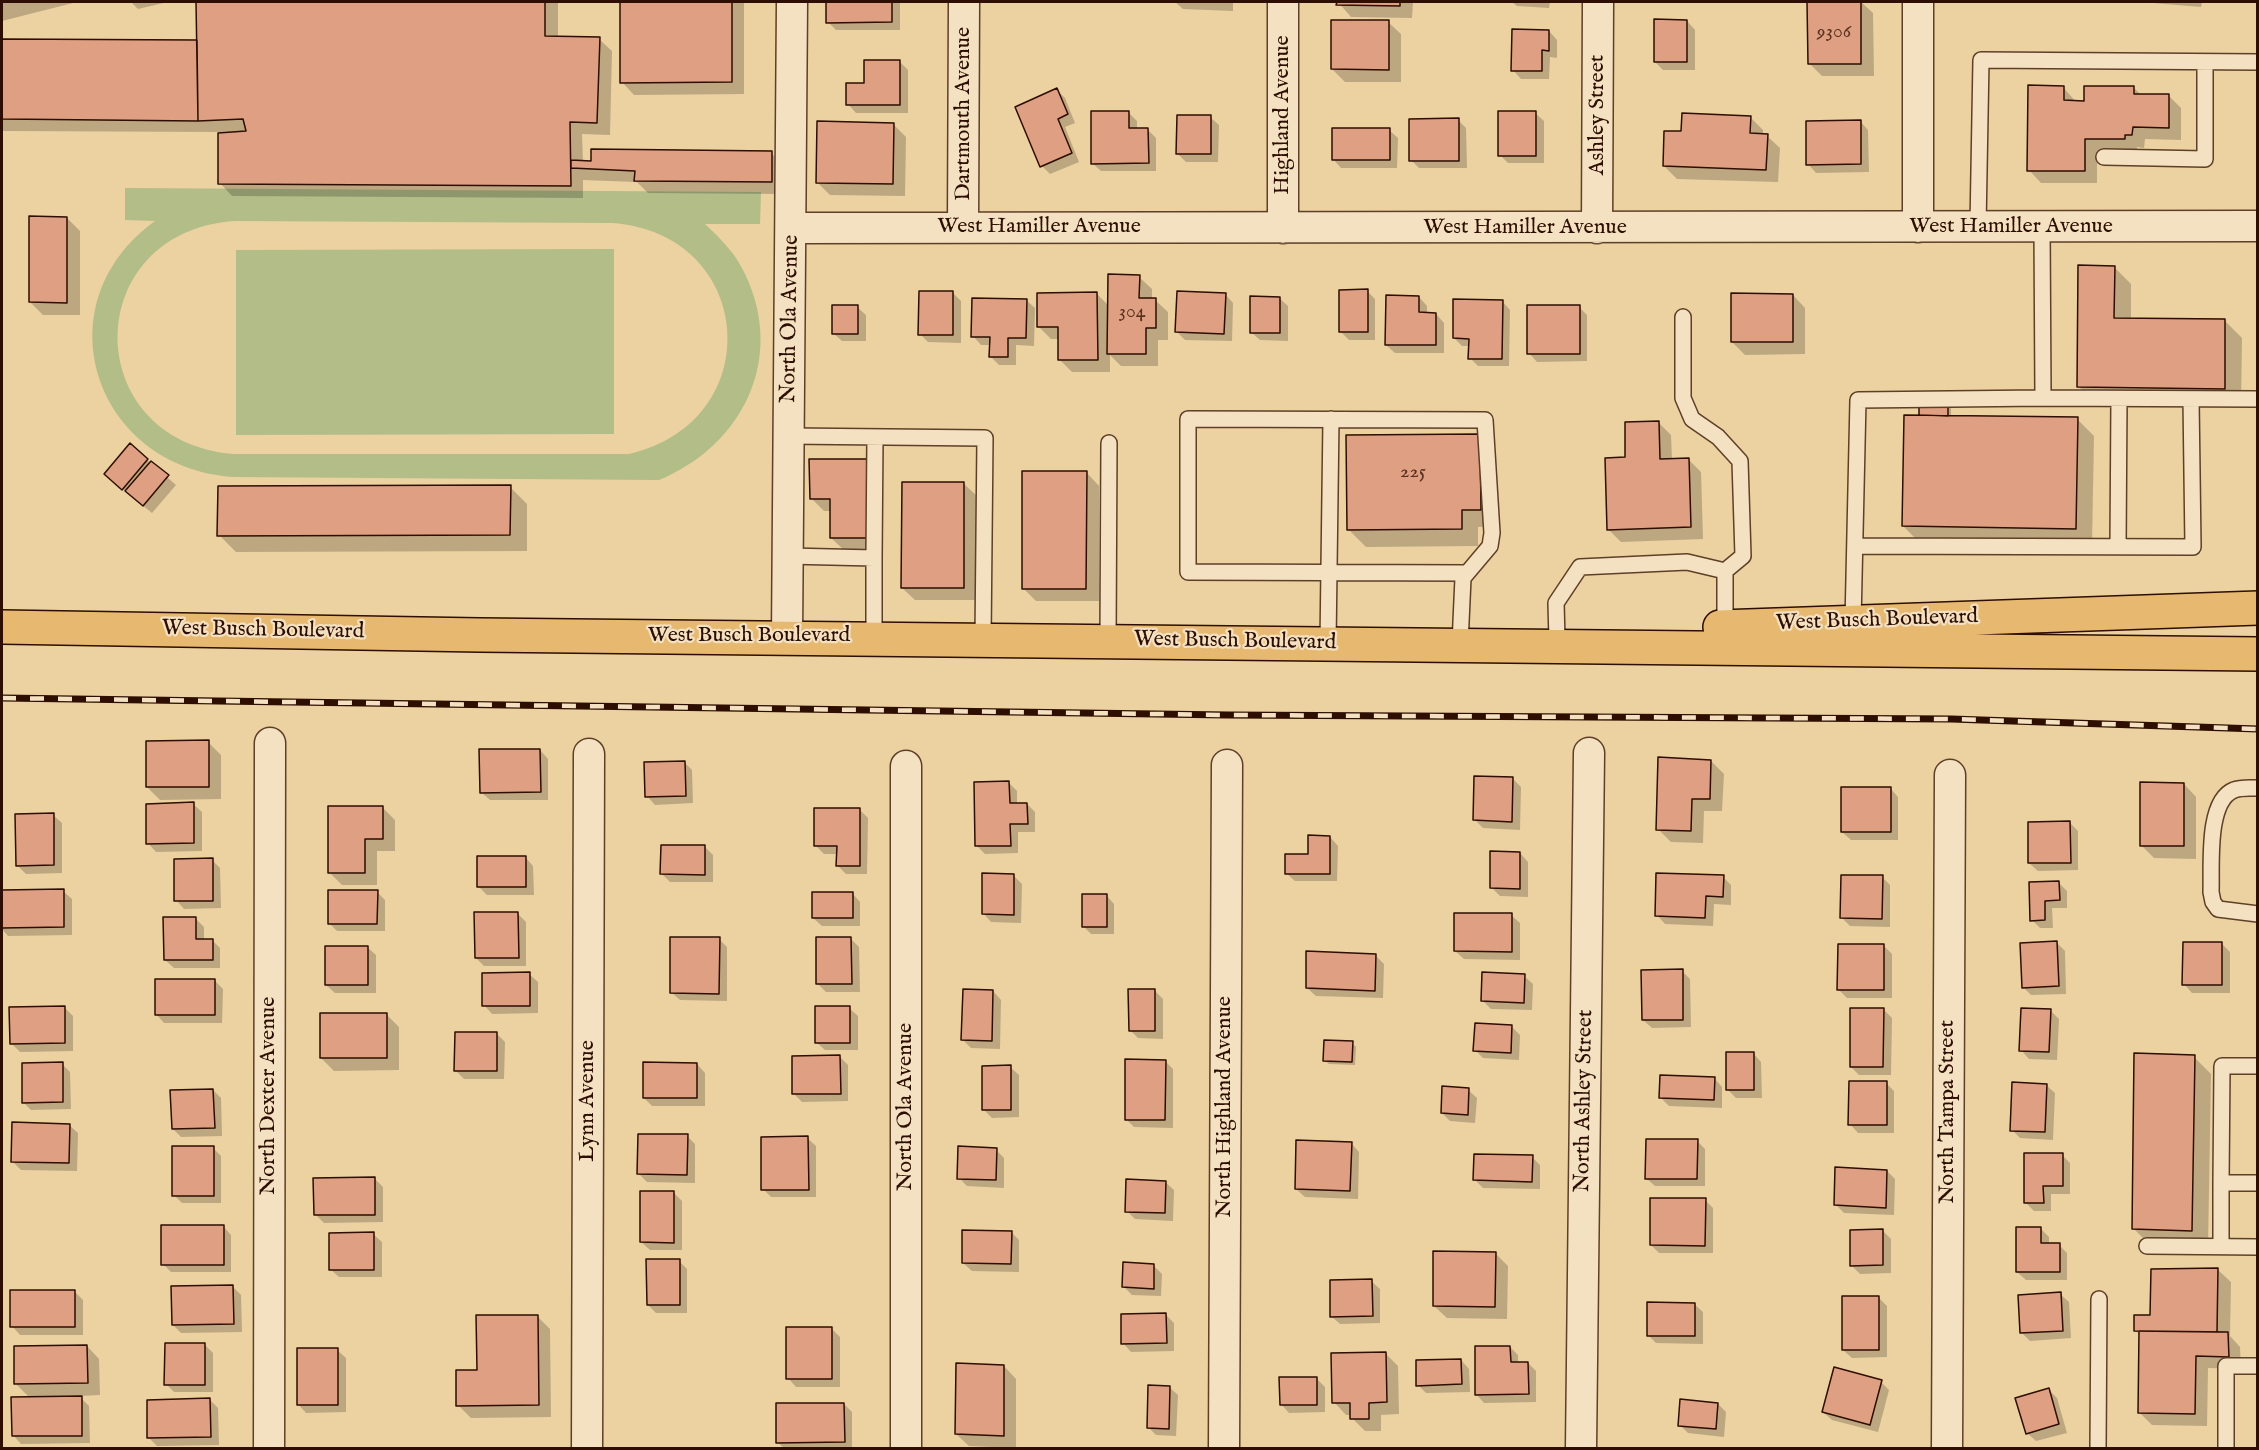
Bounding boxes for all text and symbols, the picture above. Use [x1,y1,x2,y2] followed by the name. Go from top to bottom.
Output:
[1817,21,1851,45] house number: 9306
[951,27,977,201] street label: Dartmouth Avenue
[1270,35,1296,195] street label: Highland Avenue
[1585,55,1611,175] street label: Ashley Street
[937,214,1141,240] street label: West Hamiller Avenue
[1909,214,2113,240] street label: West Hamiller Avenue
[1423,215,1627,241] street label: West Hamiller Avenue
[776,235,806,403] street label: North Ola Avenue
[1118,301,1146,325] house number: 304
[1400,461,1426,485] house number: 225
[1775,604,1979,638] street label: West Busch Boulevard
[162,616,364,646] street label: West Busch Boulevard
[648,623,850,649] street label: West Busch Boulevard
[1134,627,1336,657] street label: West Busch Boulevard
[1212,996,1238,1218] street label: North Highland Avenue
[256,997,282,1195] street label: North Dexter Avenue
[1570,1009,1600,1193] street label: North Ashley Street
[1935,1020,1961,1204] street label: North Tampa Street
[893,1023,919,1191] street label: North Ola Avenue
[575,1040,601,1162] street label: Lynn Avenue

